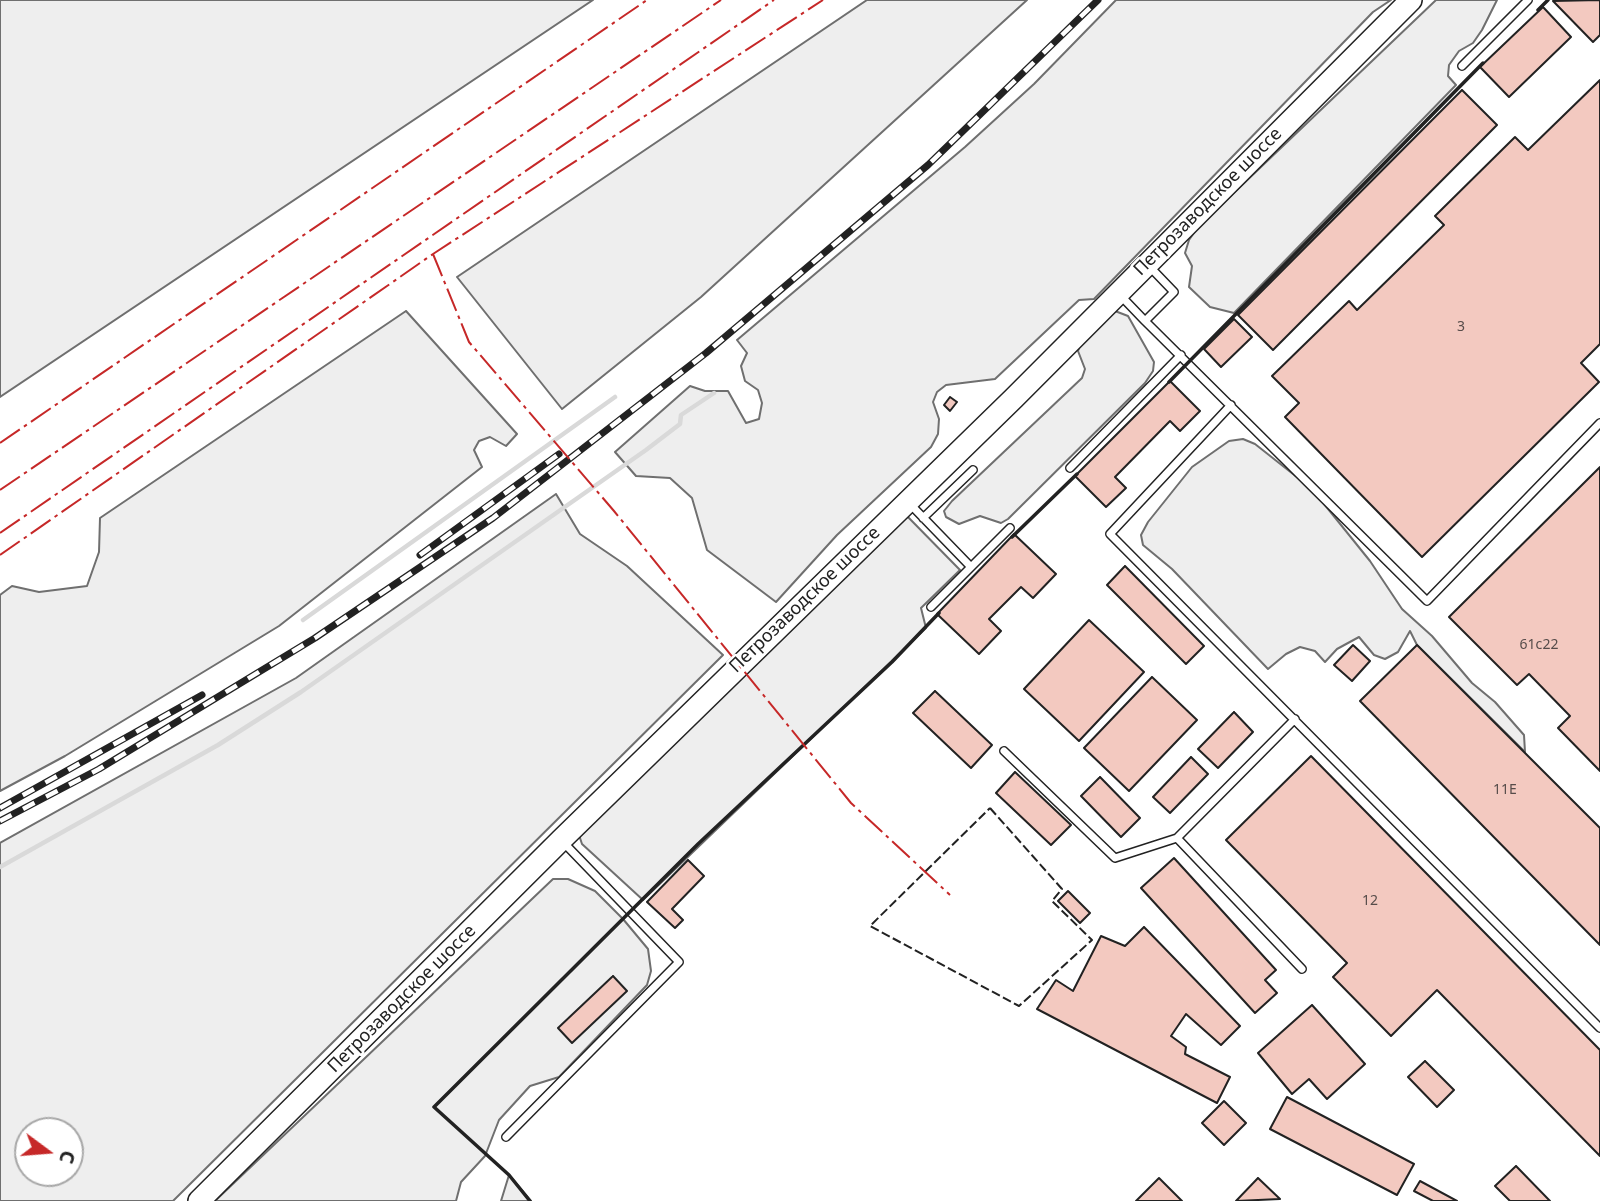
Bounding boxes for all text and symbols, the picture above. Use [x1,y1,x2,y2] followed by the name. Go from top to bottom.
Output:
[1129,123,1287,281] street label: Петрозаводское шоссе
[1457,319,1465,335] house number: 3
[725,522,885,678] street label: Петрозаводское шоссе
[1520,637,1558,653] house number: 61с22
[1493,782,1517,798] house number: 11Е
[1362,893,1378,909] house number: 12
[323,920,481,1078] street label: Петрозаводское шоссе
[14,1117,84,1187] north arrow
[53,1148,81,1167] text: С

